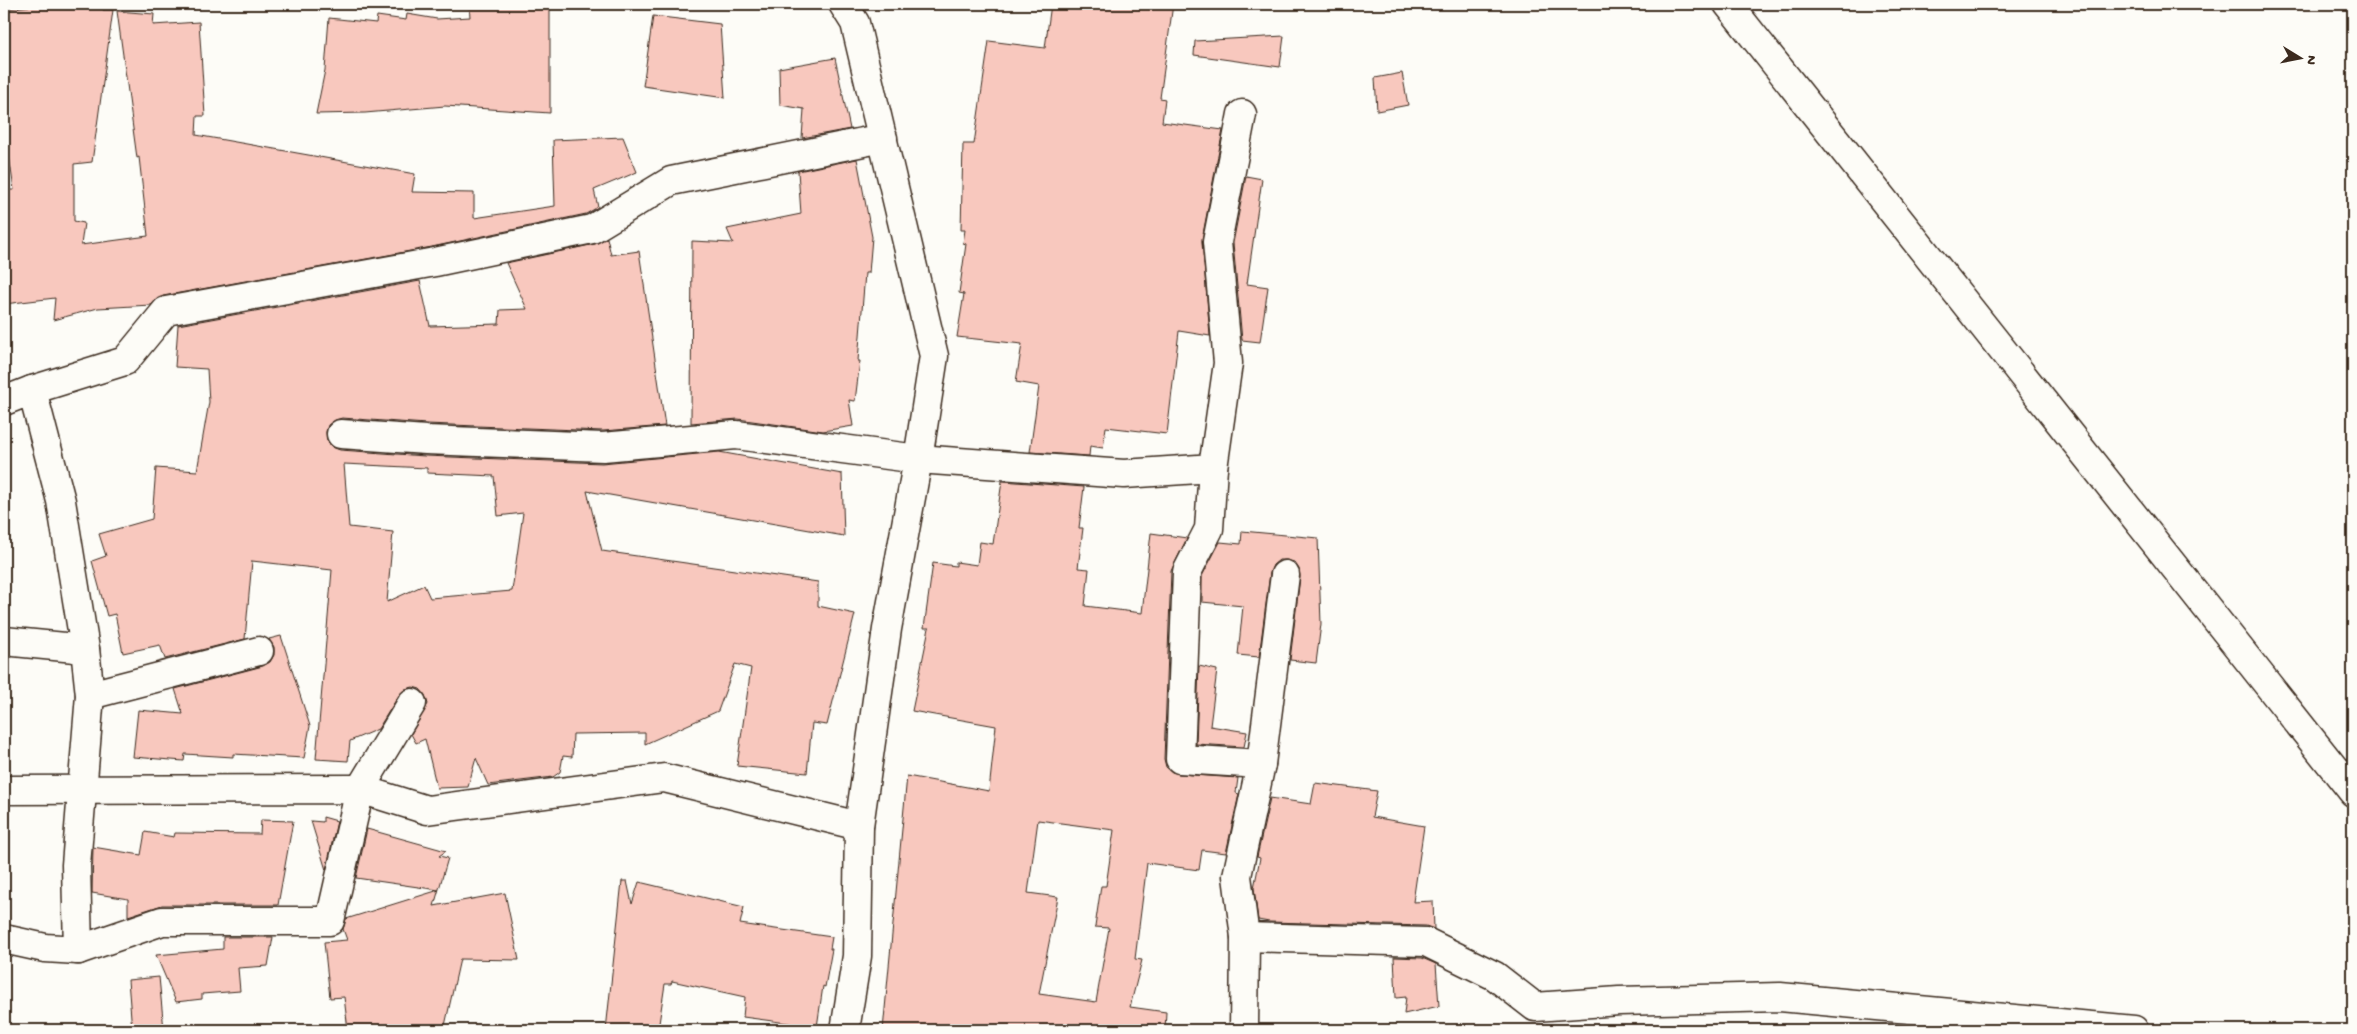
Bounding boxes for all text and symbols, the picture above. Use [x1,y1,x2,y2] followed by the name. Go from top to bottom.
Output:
[2274,32,2324,82] north arrow
[2301,54,2320,66] text: N

